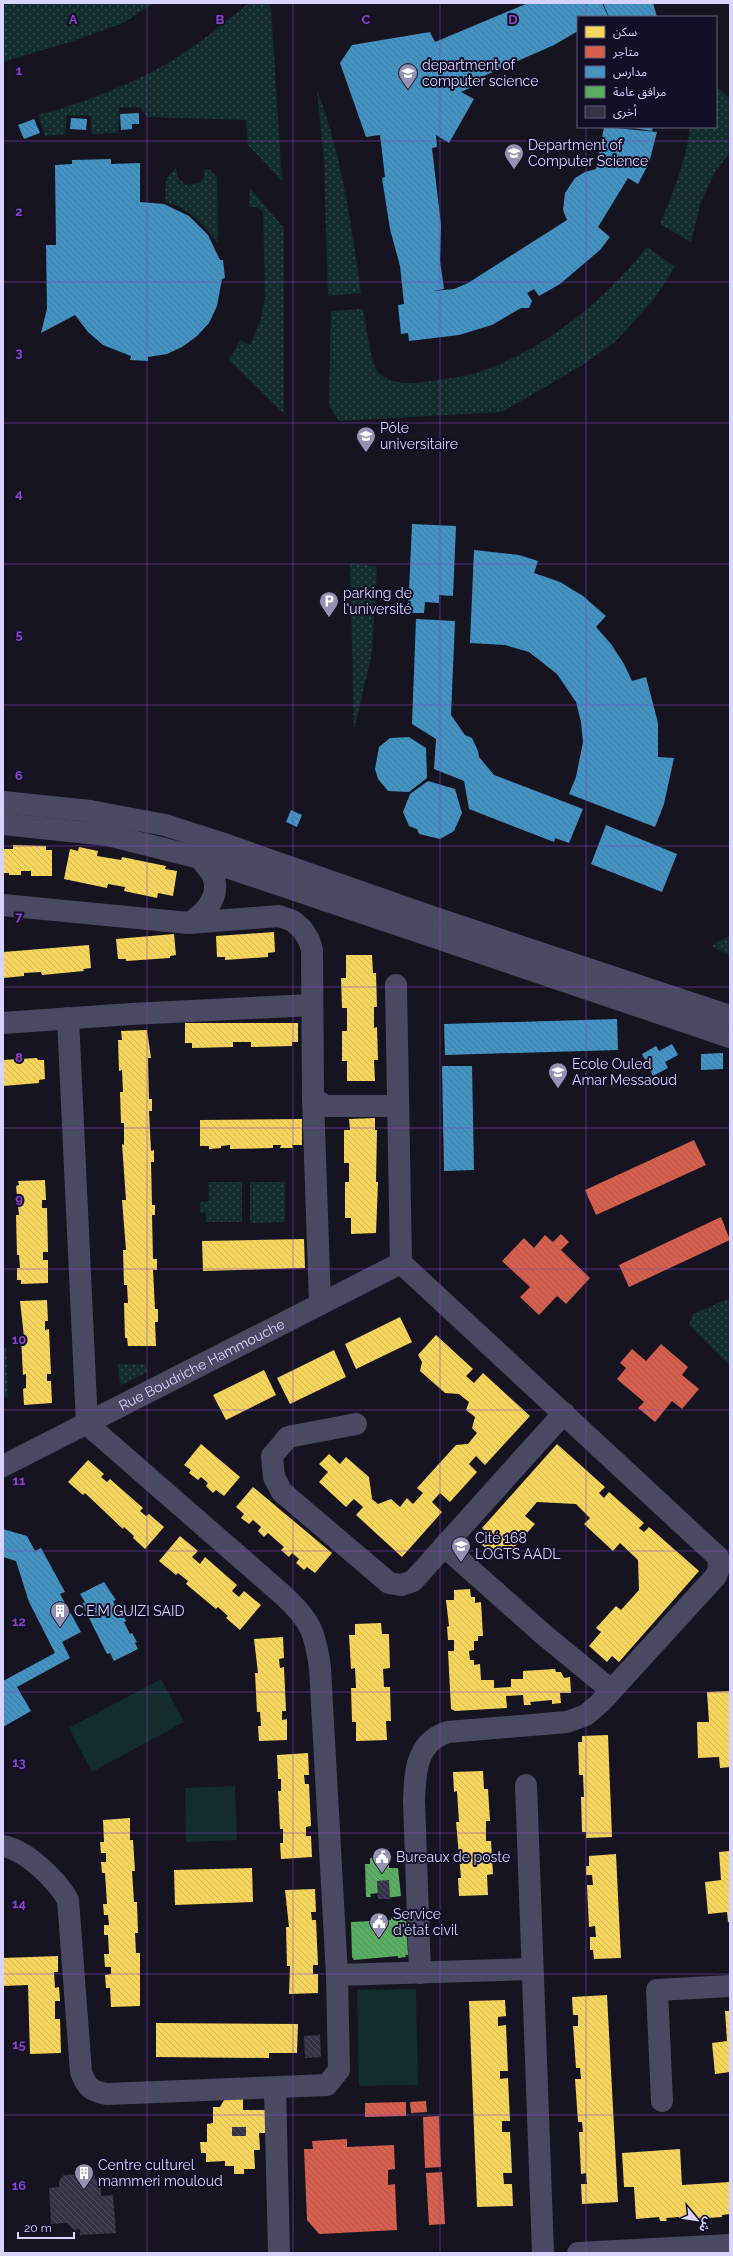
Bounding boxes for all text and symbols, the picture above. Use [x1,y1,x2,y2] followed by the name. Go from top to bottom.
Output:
[69,12,78,27] text: A
[216,12,225,27] text: B
[362,12,371,27] text: C
[508,12,518,27] text: D
[577,16,717,128] legend
[613,25,637,39] text: سكن
[612,45,639,59] text: متاجر
[422,57,538,89] place label: department of computer science
[397,62,419,90] school or university icon: department of computer science
[16,63,23,78] text: 1
[613,65,647,79] text: مدارس
[613,85,666,100] text: مرافق عامة
[613,104,637,119] text: أخرى
[528,137,648,169] place label: Department of Computer Science
[503,142,525,170] school or university icon: Department of Computer Science
[15,204,23,219] text: 2
[15,345,23,360] text: 3
[380,420,458,452] place label: Pôle universitaire
[355,425,377,453] school or university icon: Pôle universitaire
[15,486,23,501] text: 4
[343,585,412,617] place label: parking de l'université
[318,590,340,618] parking icon: parking de l'université
[15,627,23,642] text: 5
[15,768,23,783] text: 6
[15,909,23,924] text: 7
[15,1050,23,1065] text: 8
[572,1056,677,1088] place label: Ecole Ouled Amar Messaoud
[547,1061,569,1089] school or university icon: Ecole Ouled Amar Messaoud
[15,1191,23,1206] text: 9
[116,1316,287,1414] street label: Rue Boudriche Hammouche
[12,1332,26,1347] text: 10
[13,1473,26,1488] text: 11
[475,1530,560,1562] place label: Cité 168 LOGTS AADL
[450,1535,472,1563] school or university icon: Cité 168 LOGTS AADL
[49,1600,71,1628] building icon: C.E.M GUIZI SAID
[74,1603,184,1619] place label: C.E.M GUIZI SAID
[12,1614,26,1629] text: 12
[12,1755,26,1770] text: 13
[371,1846,393,1874] public building icon: Bureaux de poste
[396,1849,510,1865] place label: Bureaux de poste
[12,1896,26,1911] text: 14
[393,1906,458,1938] place label: Service d'état civil
[368,1911,390,1939] public building icon: Service d'état civil
[12,2037,26,2052] text: 15
[98,2157,223,2189] place label: Centre culturel mammeri mouloud
[73,2162,95,2190] building icon: Centre culturel mammeri mouloud
[12,2178,26,2193] text: 16
[677,2200,717,2240] north arrow
[18,2214,74,2240] scale bar
[696,2215,715,2234] text: ش
[24,2221,52,2235] text: 20 m

